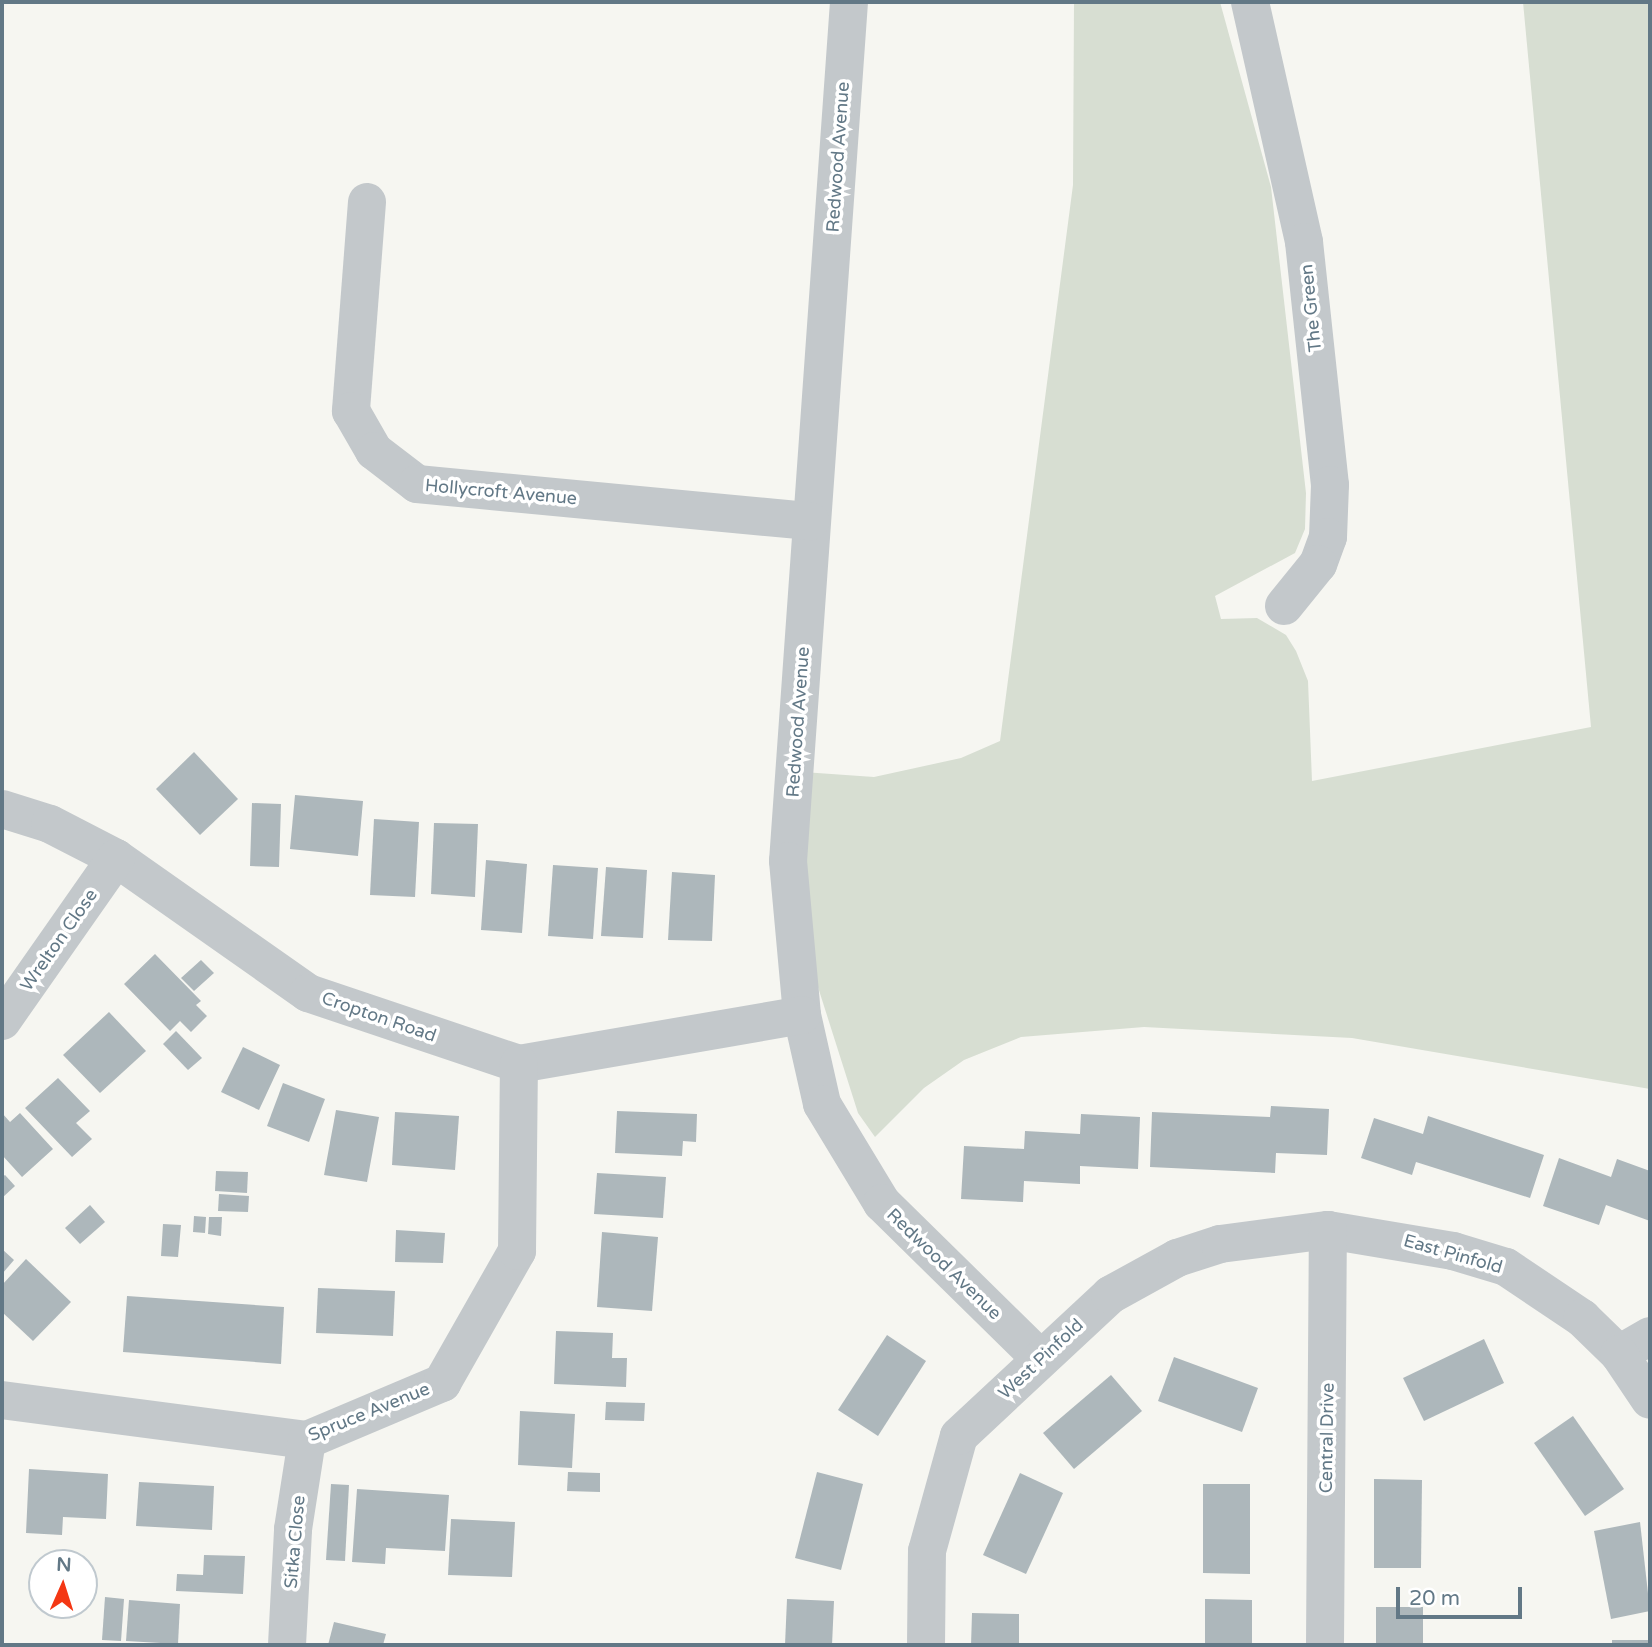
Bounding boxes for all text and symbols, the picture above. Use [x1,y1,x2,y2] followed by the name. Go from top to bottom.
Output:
[822,81,854,233] street label: Redwood Avenue
[1296,263,1326,353] street label: The Green
[424,475,578,509] street label: Hollycroft Avenue
[782,646,814,798] street label: Redwood Avenue
[16,885,102,995] street label: Wrelton Close
[319,987,439,1047] street label: Cropton Road
[882,1204,1006,1324] street label: Redwood Avenue
[1401,1230,1505,1278] street label: East Pinfold
[994,1314,1088,1404] street label: West Pinfold
[305,1378,433,1446] street label: Spruce Avenue
[1315,1383,1339,1493] street label: Central Drive
[280,1494,310,1590] street label: Sitka Close
[28,1549,98,1619] north arrow
[56,1554,72,1576] text: N
[1400,1574,1526,1618] scale bar
[1409,1586,1460,1611] text: 20 m

